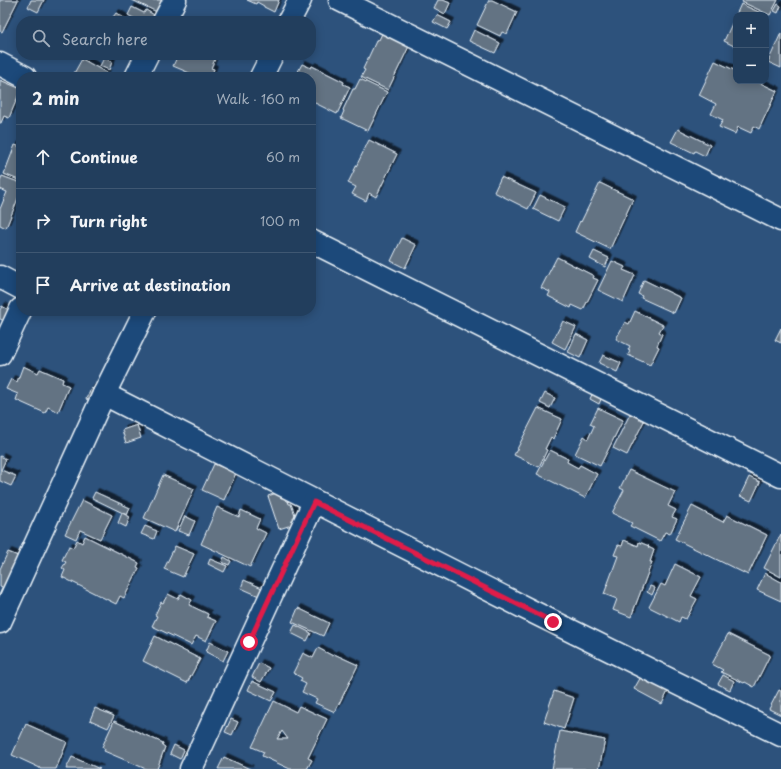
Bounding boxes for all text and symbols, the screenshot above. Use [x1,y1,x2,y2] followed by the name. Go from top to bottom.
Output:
[733,12,769,84] map controls
[733,12,769,48] button: +
[16,16,316,60] search box
[30,27,52,49] icon: search
[62,27,148,50] text: Search here
[733,48,769,84] button: −
[32,85,79,111] text: 2 min
[217,89,300,108] text: Walk · 160 m
[70,145,138,168] text: Continue
[32,146,54,168] icon: ahead
[266,147,300,166] text: 60 m
[70,209,147,232] text: Turn right
[32,210,54,232] icon: right
[260,211,300,230] text: 100 m
[70,273,231,296] text: Arrive at destination
[32,274,54,296] icon: arrive
[544,613,562,631] route end
[240,633,258,651] route start

